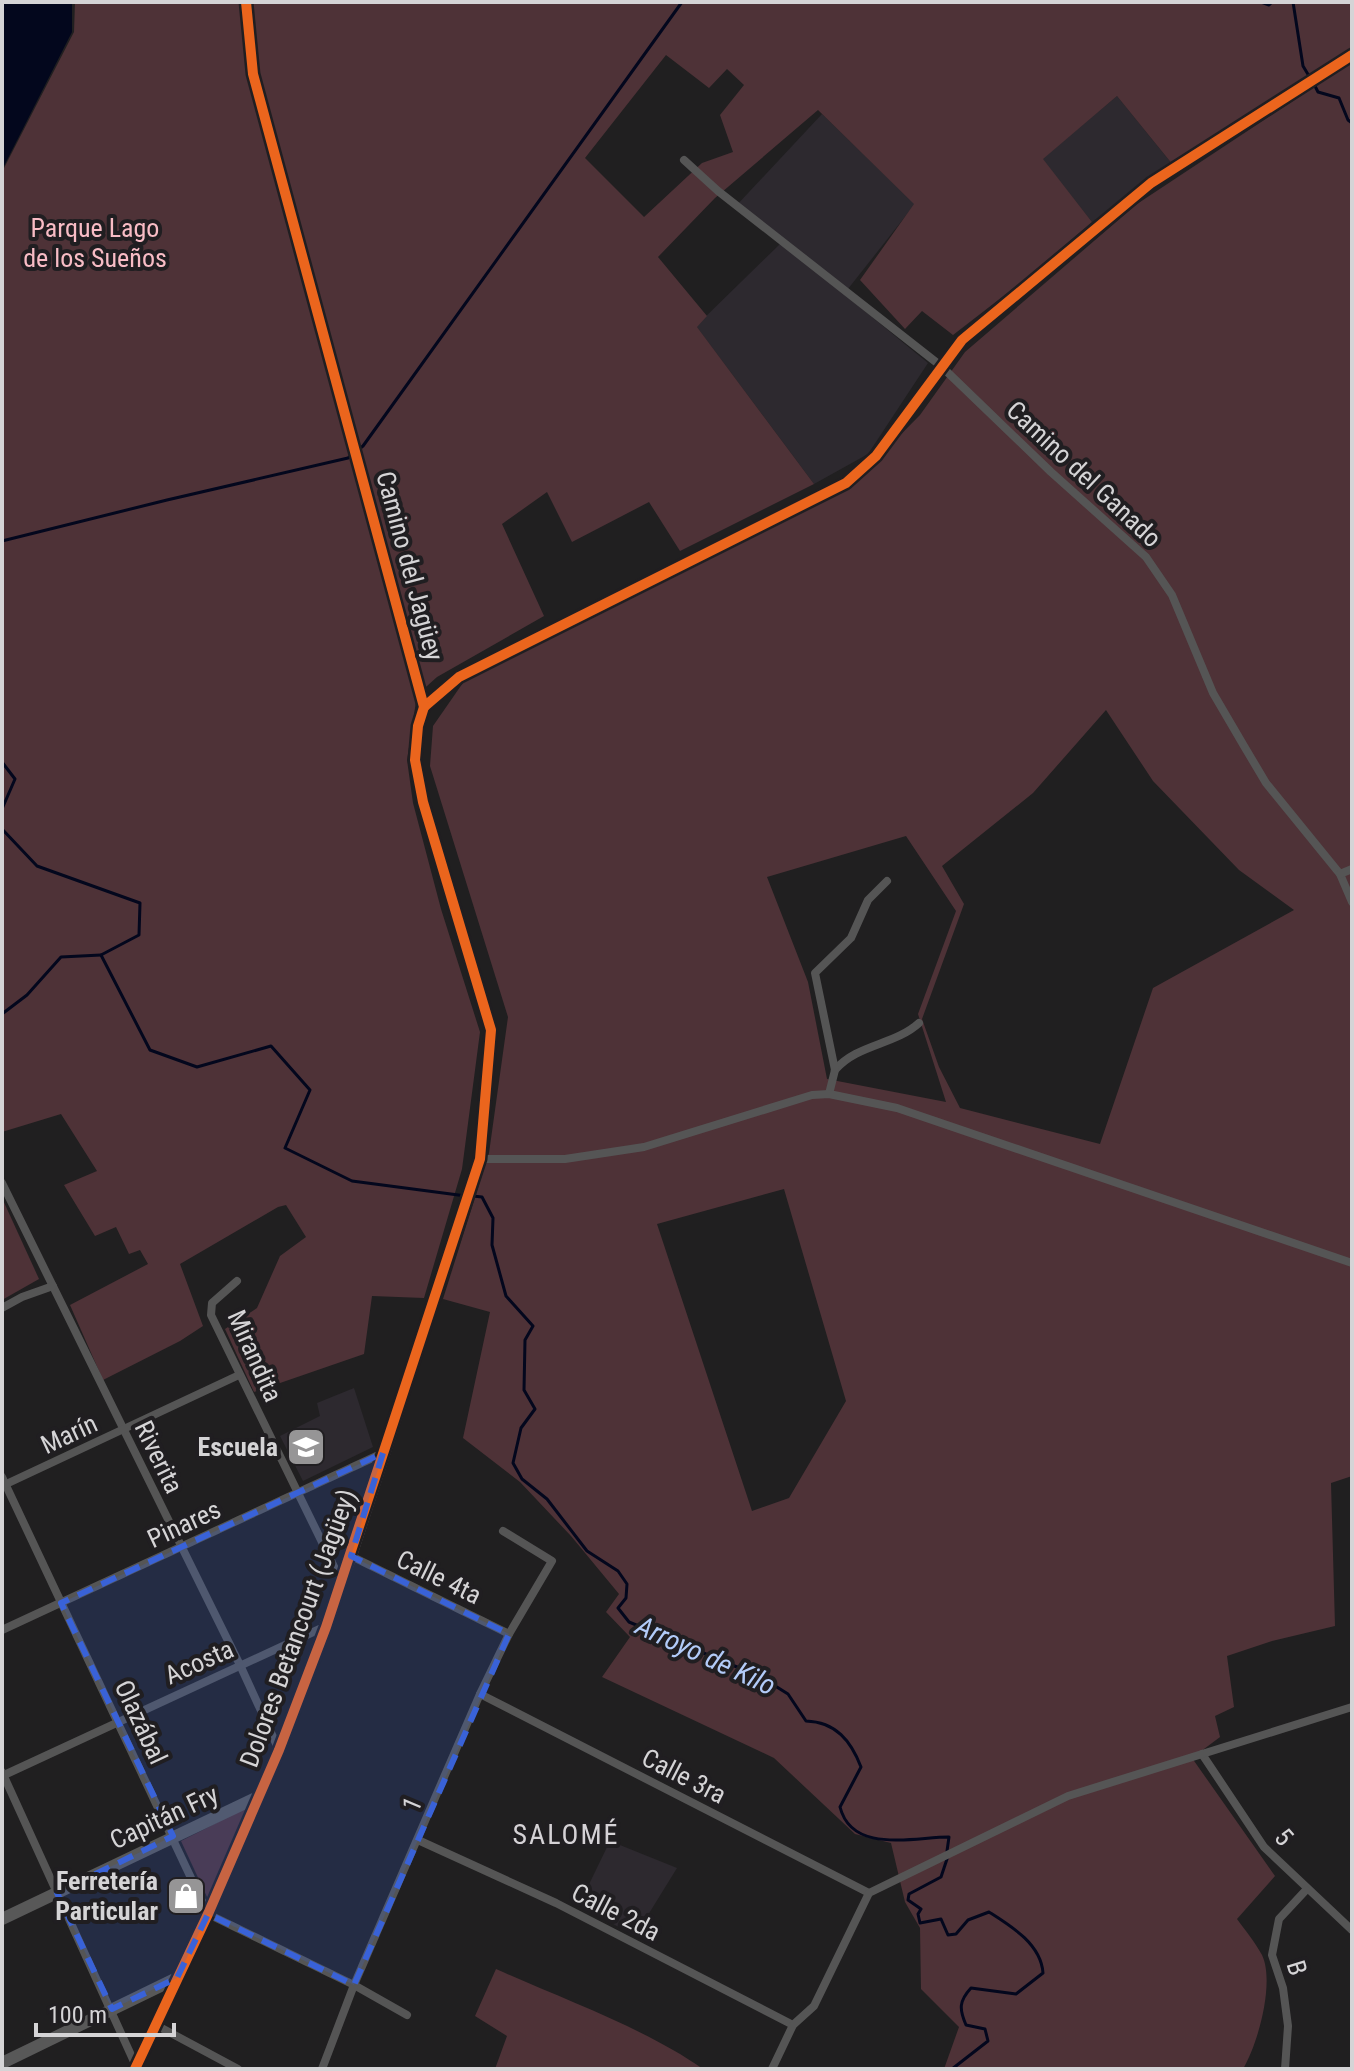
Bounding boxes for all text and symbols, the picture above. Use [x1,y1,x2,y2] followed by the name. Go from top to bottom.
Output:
[23,213,167,273] park label: Parque Lago de los Sueños
[1001,395,1167,553] street label: Camino del Ganado
[370,468,450,664] street label: Camino del Jagüey
[222,1306,288,1406] street label: Mirandita
[36,1408,102,1460] street label: Marín
[129,1416,189,1498] street label: Riverita
[285,1426,327,1468] school or university icon: Escuela
[197,1432,278,1462] place label: Escuela
[234,1485,362,1771] street label: Dolores Betancourt (Jagüey)
[143,1494,225,1554] street label: Pinares
[392,1544,486,1610] street label: Calle 4ta
[630,1608,781,1702] water label: Arroyo de Kilo
[160,1634,238,1690] street label: Acosta
[109,1675,173,1769] street label: Olazábal
[637,1742,731,1810] street label: Calle 3ra
[105,1779,223,1855] street label: Capitán Fry
[396,1792,428,1816] street label: 1
[513,1818,620,1851] district label: SALOMÉ
[1268,1822,1300,1852] street label: 5
[55,1866,158,1926] place label: Ferretería Particular
[165,1875,207,1917] shop icon: Ferretería Particular
[567,1877,665,1947] street label: Calle 2da
[1281,1957,1313,1979] street label: B
[36,1987,174,2037] scale bar
[48,2001,107,2029] text: 100 m

